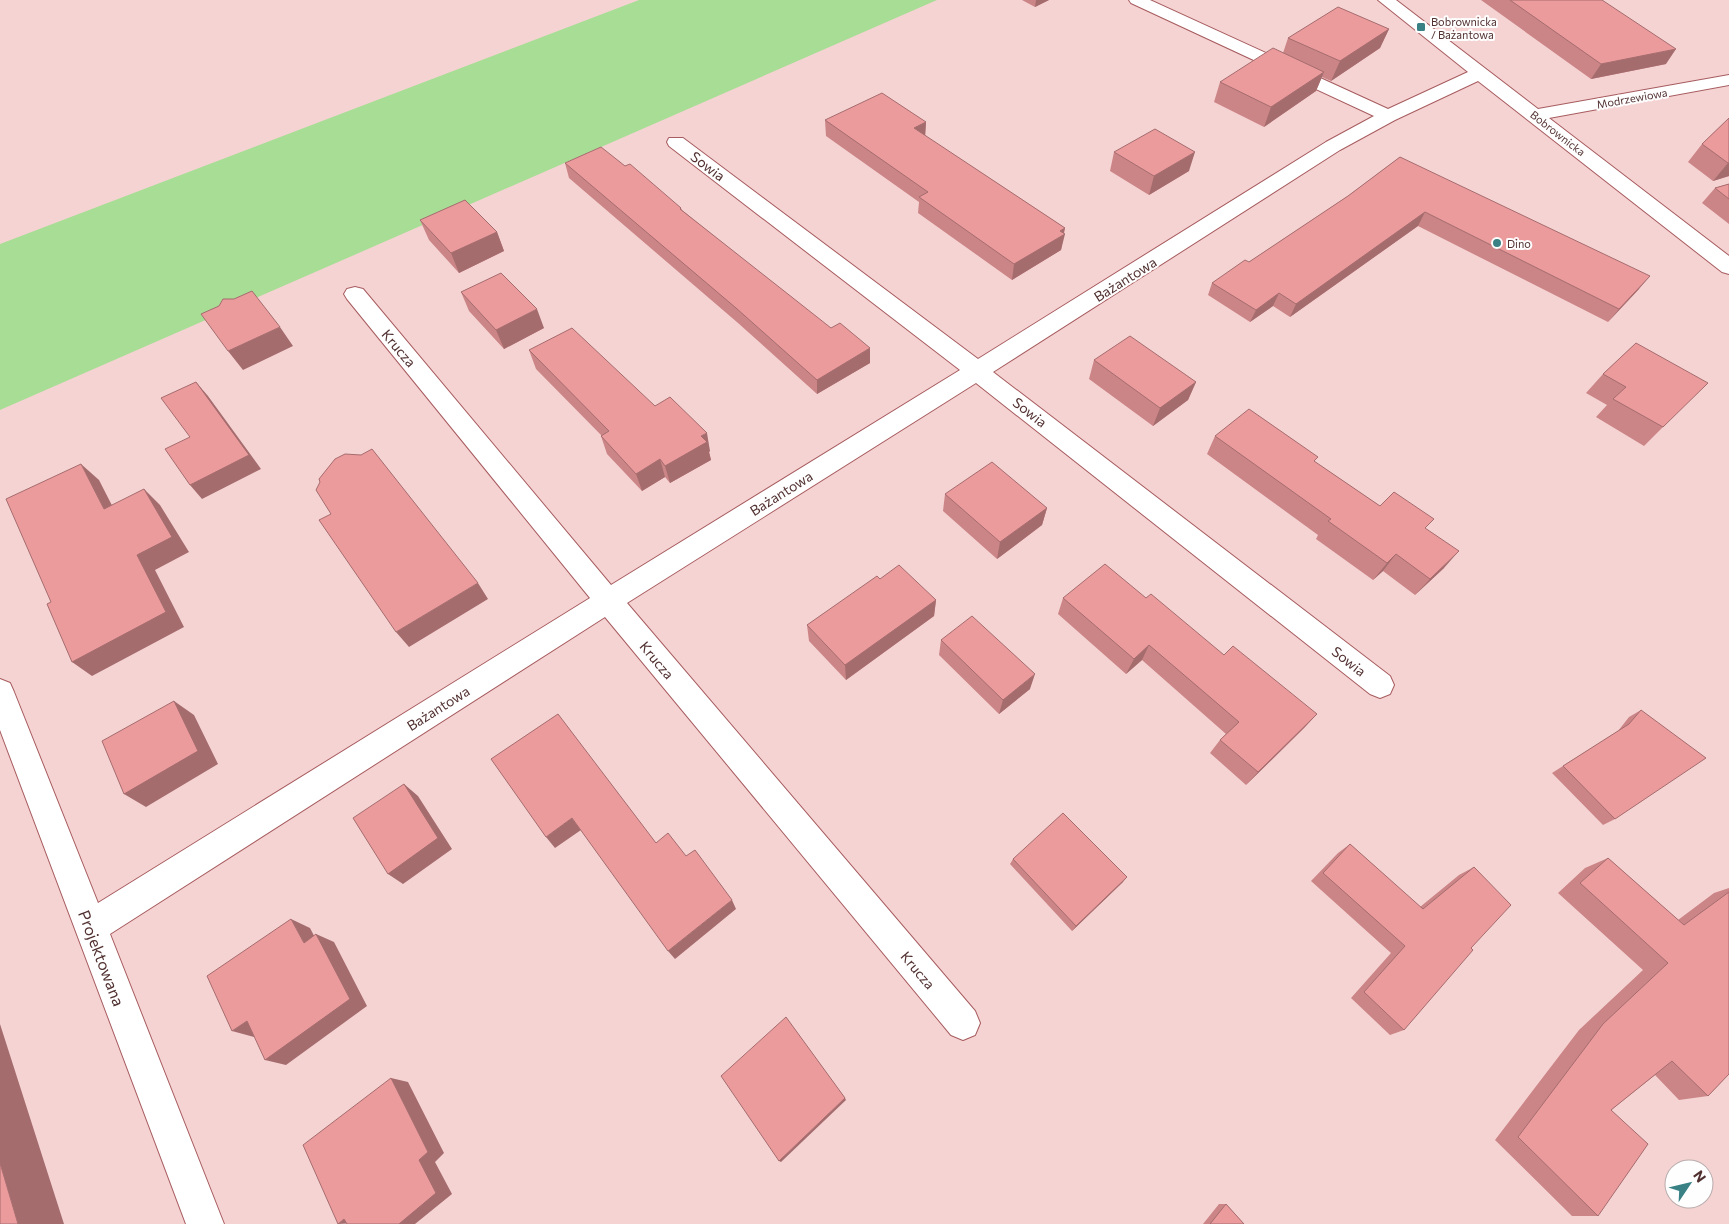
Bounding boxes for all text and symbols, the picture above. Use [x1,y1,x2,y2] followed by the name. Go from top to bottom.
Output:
[1431,15,1497,41] place label: Bobrownicka / Bażantowa
[1415,21,1427,33] marker: Bobrownicka / Bażantowa
[1596,85,1668,111] street label: Modrzewiowa
[1528,108,1588,158] street label: Bobrownicka
[688,148,728,184] street label: Sowia
[1491,237,1503,249] marker: Dino
[1507,237,1531,250] place label: Dino
[1090,253,1160,305] street label: Bażantowa
[378,326,420,370] street label: Krucza
[1010,393,1050,431] street label: Sowia
[746,467,816,519] street label: Bażantowa
[636,638,678,682] street label: Krucza
[1329,642,1369,680] street label: Sowia
[403,682,473,734] street label: Bażantowa
[75,907,129,1009] street label: Projektowana
[897,948,939,992] street label: Krucza
[1664,1159,1714,1209] north arrow
[1690,1167,1710,1185] text: N

